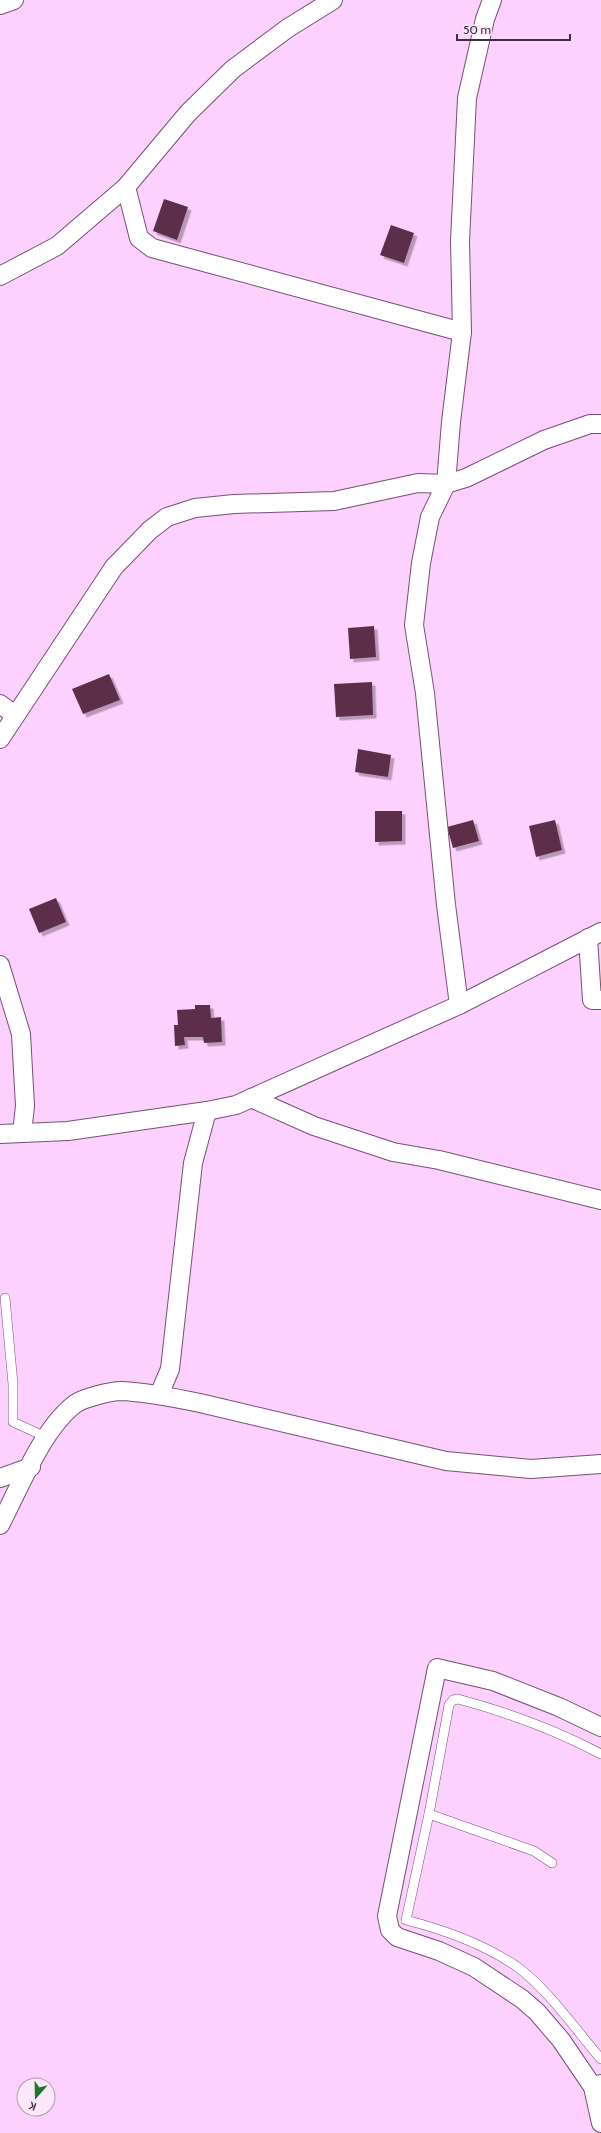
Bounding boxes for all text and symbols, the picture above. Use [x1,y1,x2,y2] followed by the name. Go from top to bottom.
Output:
[457,16,570,42] scale bar
[463,22,491,37] text: 50 m
[16,2077,56,2117] north arrow
[27,2099,38,2114] text: K

